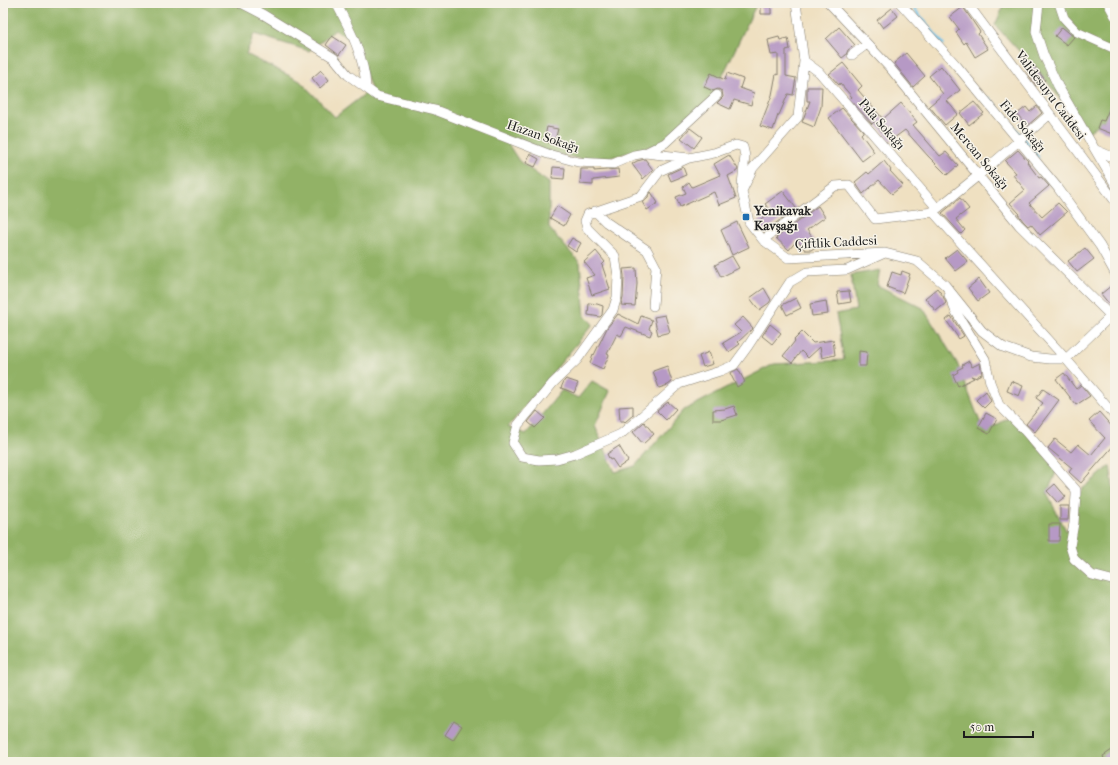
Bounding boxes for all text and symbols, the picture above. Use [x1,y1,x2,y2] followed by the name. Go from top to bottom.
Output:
[1012,47,1089,143] street label: Validesuyu Caddesi
[856,95,908,153] street label: Pala Sokağı
[997,97,1049,155] street label: Fide Sokağı
[505,117,581,155] street label: Hazan Sokağı
[948,120,1012,193] street label: Mercan Sokağı
[753,203,812,234] place label: Yenikavak Kavşağı
[741,212,751,222] marker: Yenikavak Kavşağı
[794,232,878,252] street label: Çiftlik Caddesi
[964,713,1033,739] scale bar
[970,720,994,734] text: 50 m

